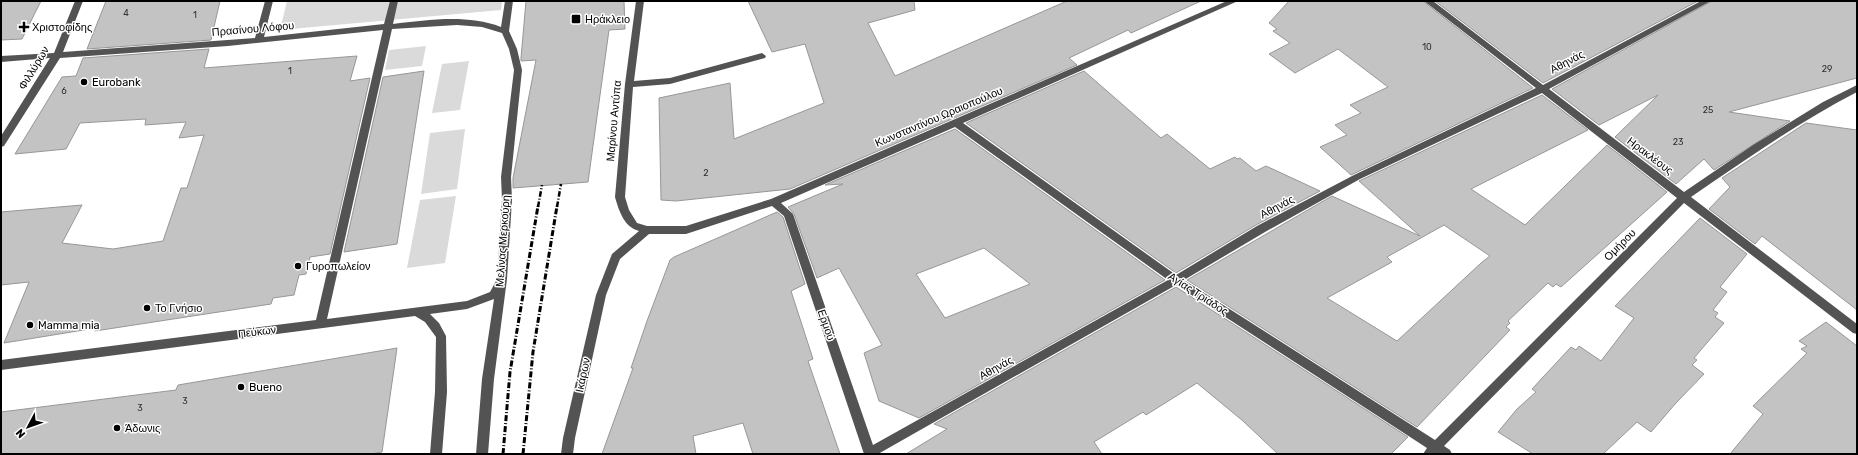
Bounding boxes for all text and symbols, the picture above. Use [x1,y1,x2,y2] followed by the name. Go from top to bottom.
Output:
[123,8,129,18] house number: 4
[193,10,197,20] house number: 1
[570,13,582,25] marker: Ηράκλειο
[585,13,630,26] place label: Ηράκλειο
[211,19,295,39] street label: Πρασίνου Λόφου
[32,21,92,34] place label: Χριστοφίδης
[19,22,29,32] marker: Χριστοφίδης
[1422,42,1432,52] house number: 10
[16,44,52,92] street label: Φιλλύρων
[1548,48,1586,76] street label: Αθηνάς
[1822,64,1832,74] house number: 29
[288,66,292,76] house number: 1
[92,76,141,89] place label: Eurobank
[79,77,89,87] marker: Eurobank
[604,79,624,162] street label: Μαρίνου Αντύπα
[873,84,1005,150] street label: Κωνσταντίνου Ωραιοπούλου
[61,86,67,96] house number: 6
[1703,105,1713,115] house number: 25
[1625,135,1675,177] street label: Ηρακλέους
[1673,137,1683,147] house number: 23
[703,168,709,178] house number: 2
[1258,193,1296,221] street label: Αθηνάς
[493,195,513,287] street label: Μελίνας Μερκούρη
[1601,226,1639,264] street label: Ομήρου
[306,260,371,273] place label: Γυροπωλείον
[293,261,303,271] marker: Γυροπωλείον
[1166,270,1230,318] street label: Αγίας Τριάδος
[155,302,202,315] place label: Το Γνήσιο
[142,303,152,313] marker: Το Γνήσιο
[815,308,837,342] street label: Ερμού
[38,319,100,332] place label: Mamma mia
[25,320,35,330] marker: Mamma mia
[237,323,277,341] street label: Πεύκων
[977,353,1015,383] street label: Αθηνάς
[573,356,593,394] street label: Ικάρων
[249,381,282,394] place label: Bueno
[236,382,246,392] marker: Bueno
[182,396,188,406] house number: 3
[137,403,143,413] house number: 3
[8,407,48,447] north arrow
[125,422,160,435] place label: Άδωνις
[112,423,122,433] marker: Άδωνις
[13,426,28,440] text: N

